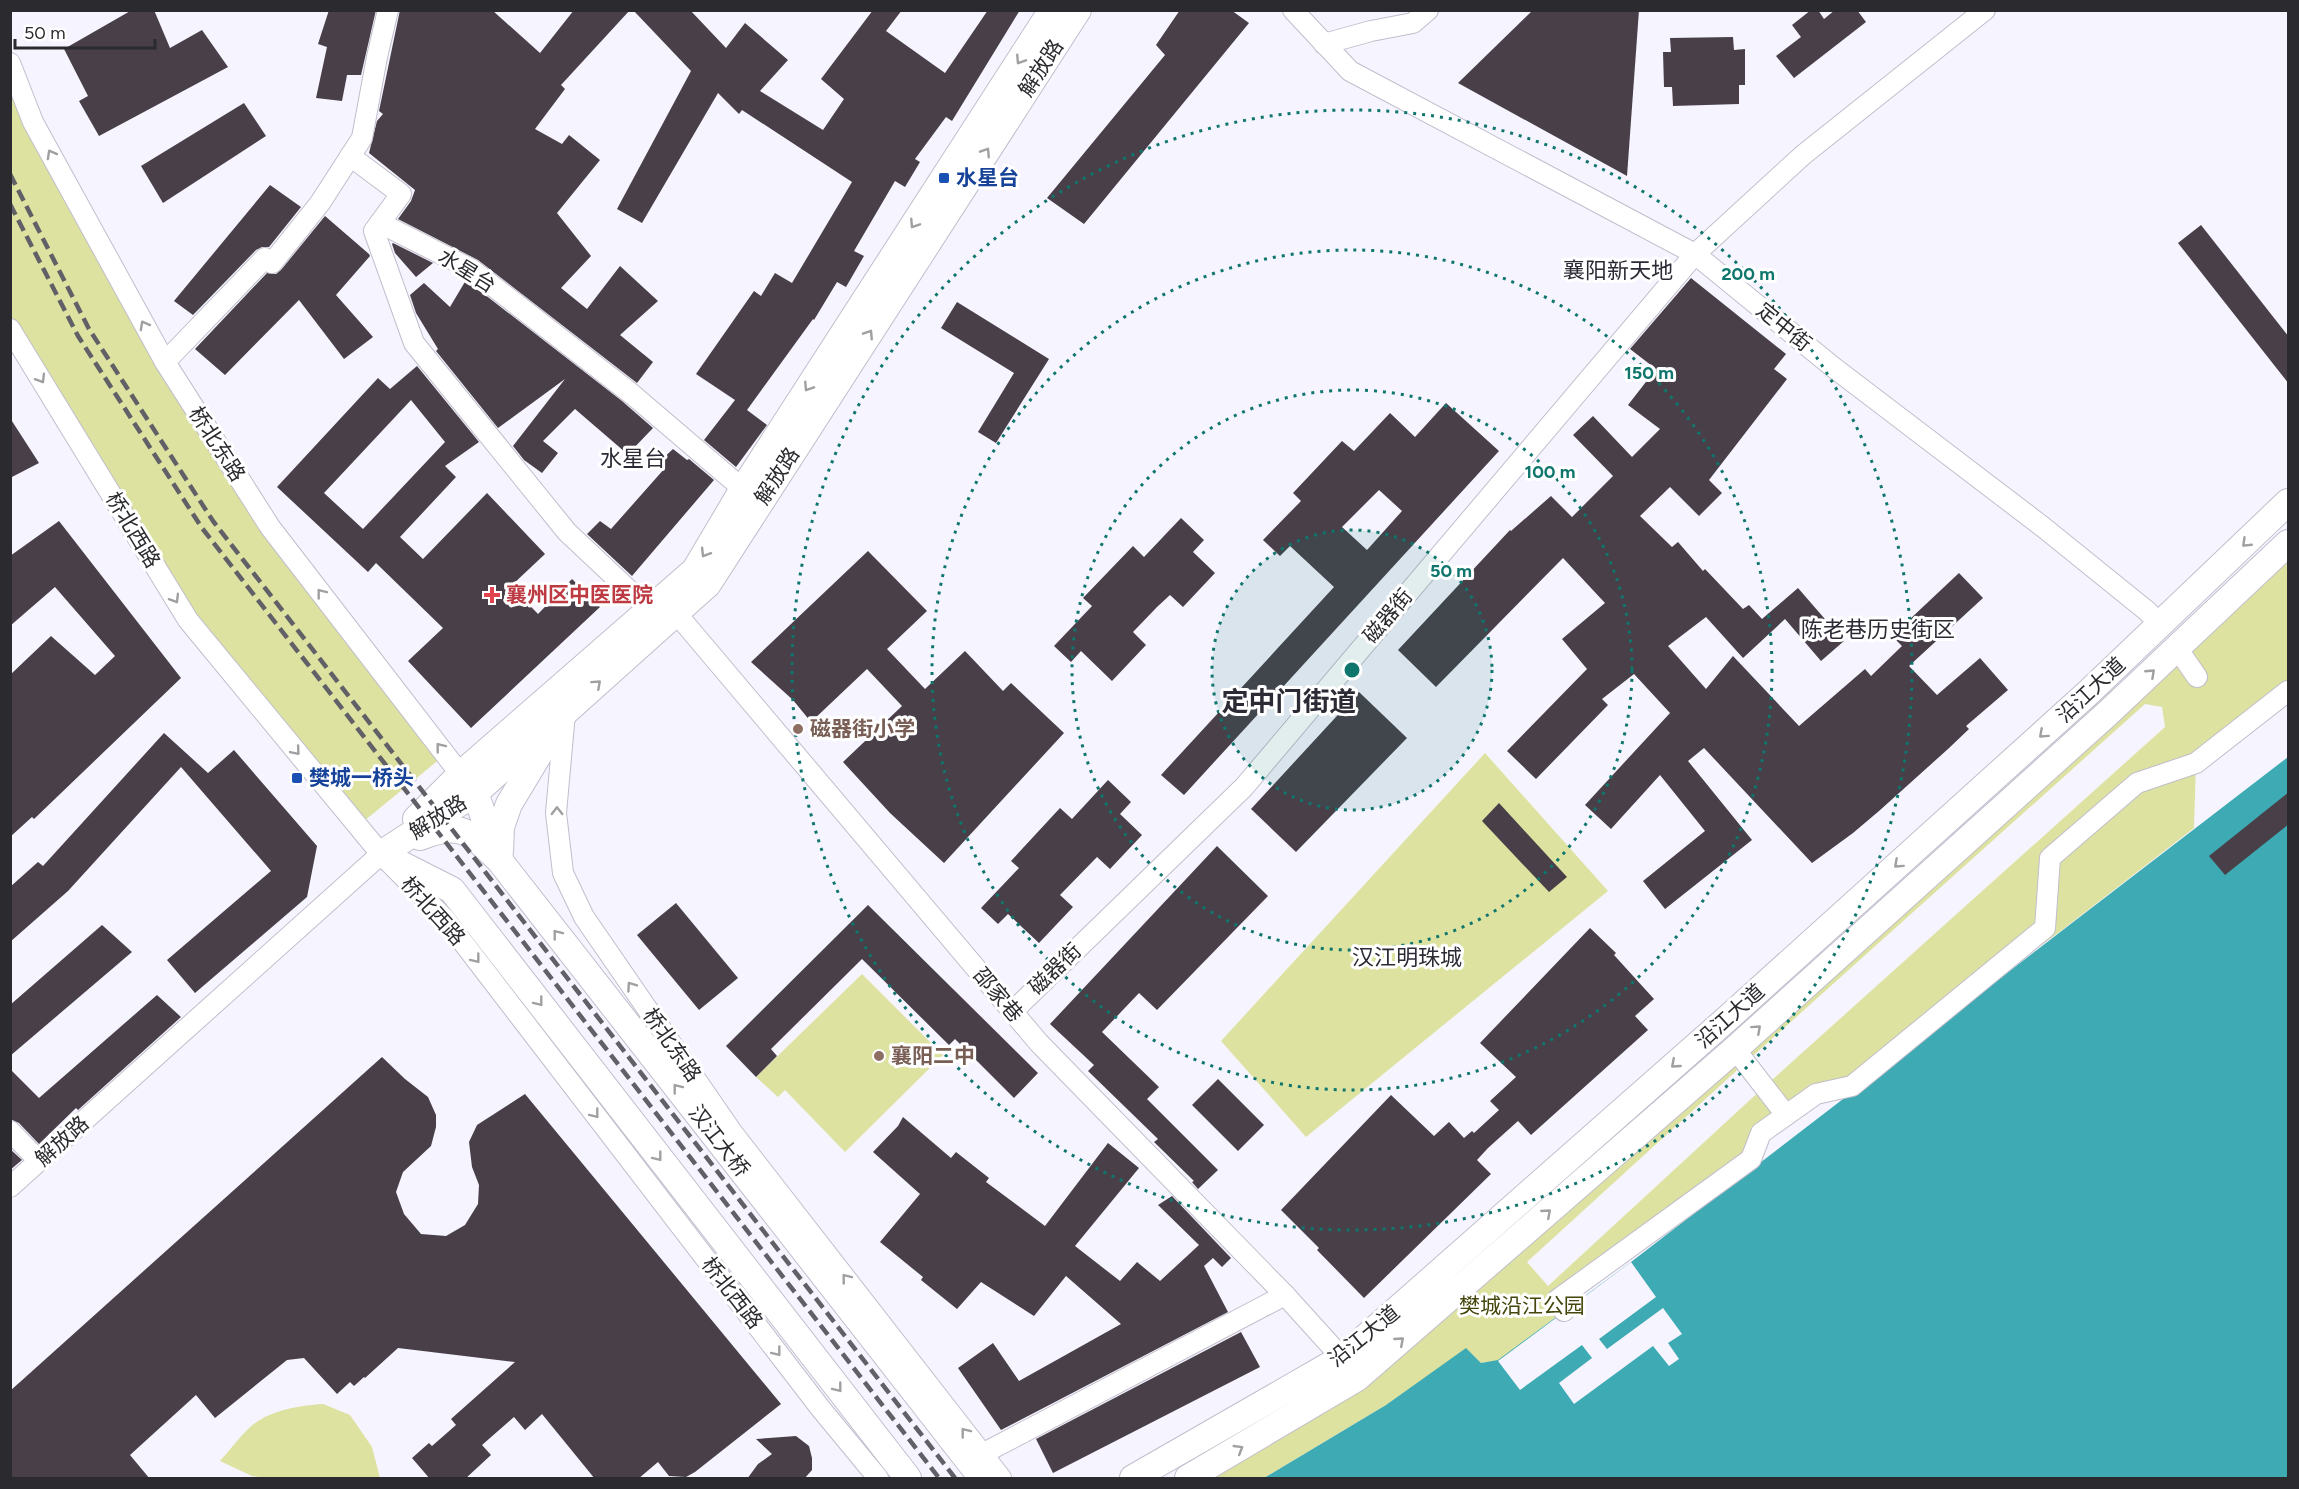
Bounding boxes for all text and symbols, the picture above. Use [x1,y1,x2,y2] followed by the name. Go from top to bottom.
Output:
[15,12,154,50] scale bar
[24,22,66,44] text: 50 m
[1013,35,1068,101] street label: 解放路
[1016,53,1027,64] one-way arrow
[979,148,990,159] one-way arrow
[46,150,58,160] one-way arrow
[956,165,1019,190] place label: 水星台
[937,171,951,185] marker: 水星台
[911,217,922,228] one-way arrow
[434,243,501,298] street label: 水星台
[1563,257,1673,284] district label: 襄阳新天地
[1721,263,1775,285] text: 200 m
[1752,297,1817,356] street label: 定中街
[140,321,152,331] one-way arrow
[862,330,873,341] one-way arrow
[1624,362,1674,384] text: 150 m
[33,373,45,383] one-way arrow
[805,381,816,392] one-way arrow
[184,402,251,486] street label: 桥北东路
[749,443,804,509] street label: 解放路
[600,445,666,472] district label: 水星台
[1525,461,1575,483] text: 100 m
[101,487,166,572] street label: 桥北西路
[2243,535,2254,546] one-way arrow
[701,547,712,557] one-way arrow
[1430,560,1472,582] text: 50 m
[506,582,653,607] place label: 襄州区中医医院
[1358,584,1417,648] street label: 磁器街
[483,586,501,604] marker: 襄州区中医医院
[317,588,328,599] one-way arrow
[168,593,180,603] one-way arrow
[1801,616,1955,643] district label: 陈老巷历史街区
[2051,652,2130,727] street label: 沿江大道
[1342,660,1362,680] centre of rings
[2144,669,2154,680] one-way arrow
[590,680,601,691] one-way arrow
[1222,685,1357,718] district label: 定中门街道
[810,716,915,741] place label: 磁器街小学
[791,722,805,736] marker: 磁器街小学
[2039,727,2050,738] one-way arrow
[436,743,447,754] one-way arrow
[289,745,300,756] one-way arrow
[309,765,414,790] place label: 樊城一桥头
[290,771,304,785] marker: 樊城一桥头
[404,789,471,844] street label: 解放路
[551,806,563,815] one-way arrow
[1895,857,1905,868] one-way arrow
[396,871,471,950] street label: 桥北西路
[553,930,564,941] one-way arrow
[1023,938,1086,1000] street label: 磁器街
[1352,944,1462,971] district label: 汉江明珠城
[468,953,479,964] one-way arrow
[969,963,1028,1027] street label: 邵家巷
[1690,978,1769,1053] street label: 沿江大道
[627,981,638,992] one-way arrow
[531,996,542,1007] one-way arrow
[638,1003,707,1086] street label: 桥北东路
[1750,1025,1761,1036] one-way arrow
[891,1043,975,1068] place label: 襄阳二中
[872,1049,886,1063] marker: 襄阳二中
[1671,1057,1682,1068] one-way arrow
[673,1084,684,1095] one-way arrow
[684,1100,755,1181] street label: 汉江大桥
[587,1107,598,1118] one-way arrow
[30,1110,93,1171] street label: 解放路
[651,1150,662,1161] one-way arrow
[1540,1209,1551,1220] one-way arrow
[697,1252,768,1333] street label: 桥北西路
[842,1274,853,1285] one-way arrow
[1459,1293,1585,1318] park label: 樊城沿江公园
[1323,1299,1404,1372] street label: 沿江大道
[1393,1337,1404,1348] one-way arrow
[770,1345,781,1356] one-way arrow
[830,1382,841,1393] one-way arrow
[962,1428,973,1439] one-way arrow
[1233,1444,1243,1456] one-way arrow

